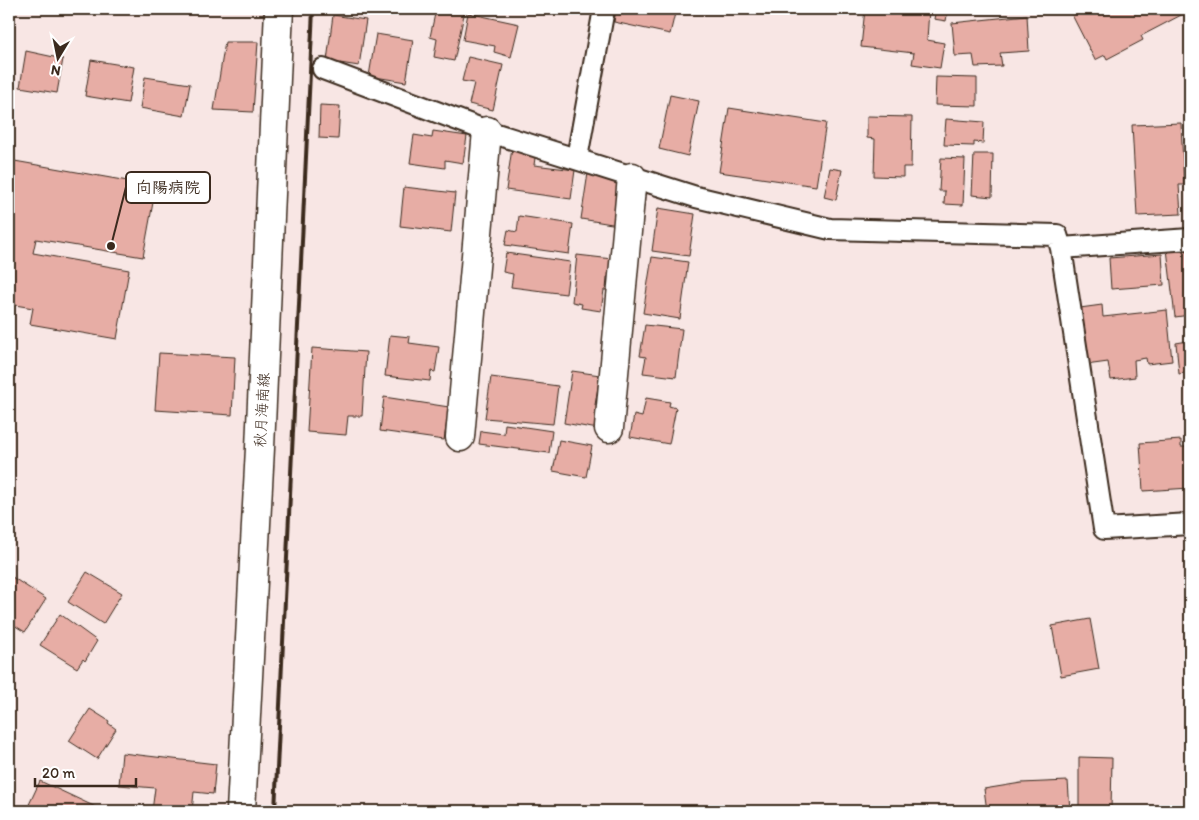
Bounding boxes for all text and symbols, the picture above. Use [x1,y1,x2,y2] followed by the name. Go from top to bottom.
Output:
[32,32,82,82] north arrow
[50,61,62,80] text: N
[126,172,210,203] callout: 向陽病院
[136,178,200,197] text: 向陽病院
[251,372,273,448] street label: 秋月海南線
[35,755,136,787] scale bar
[42,764,76,782] text: 20 m

